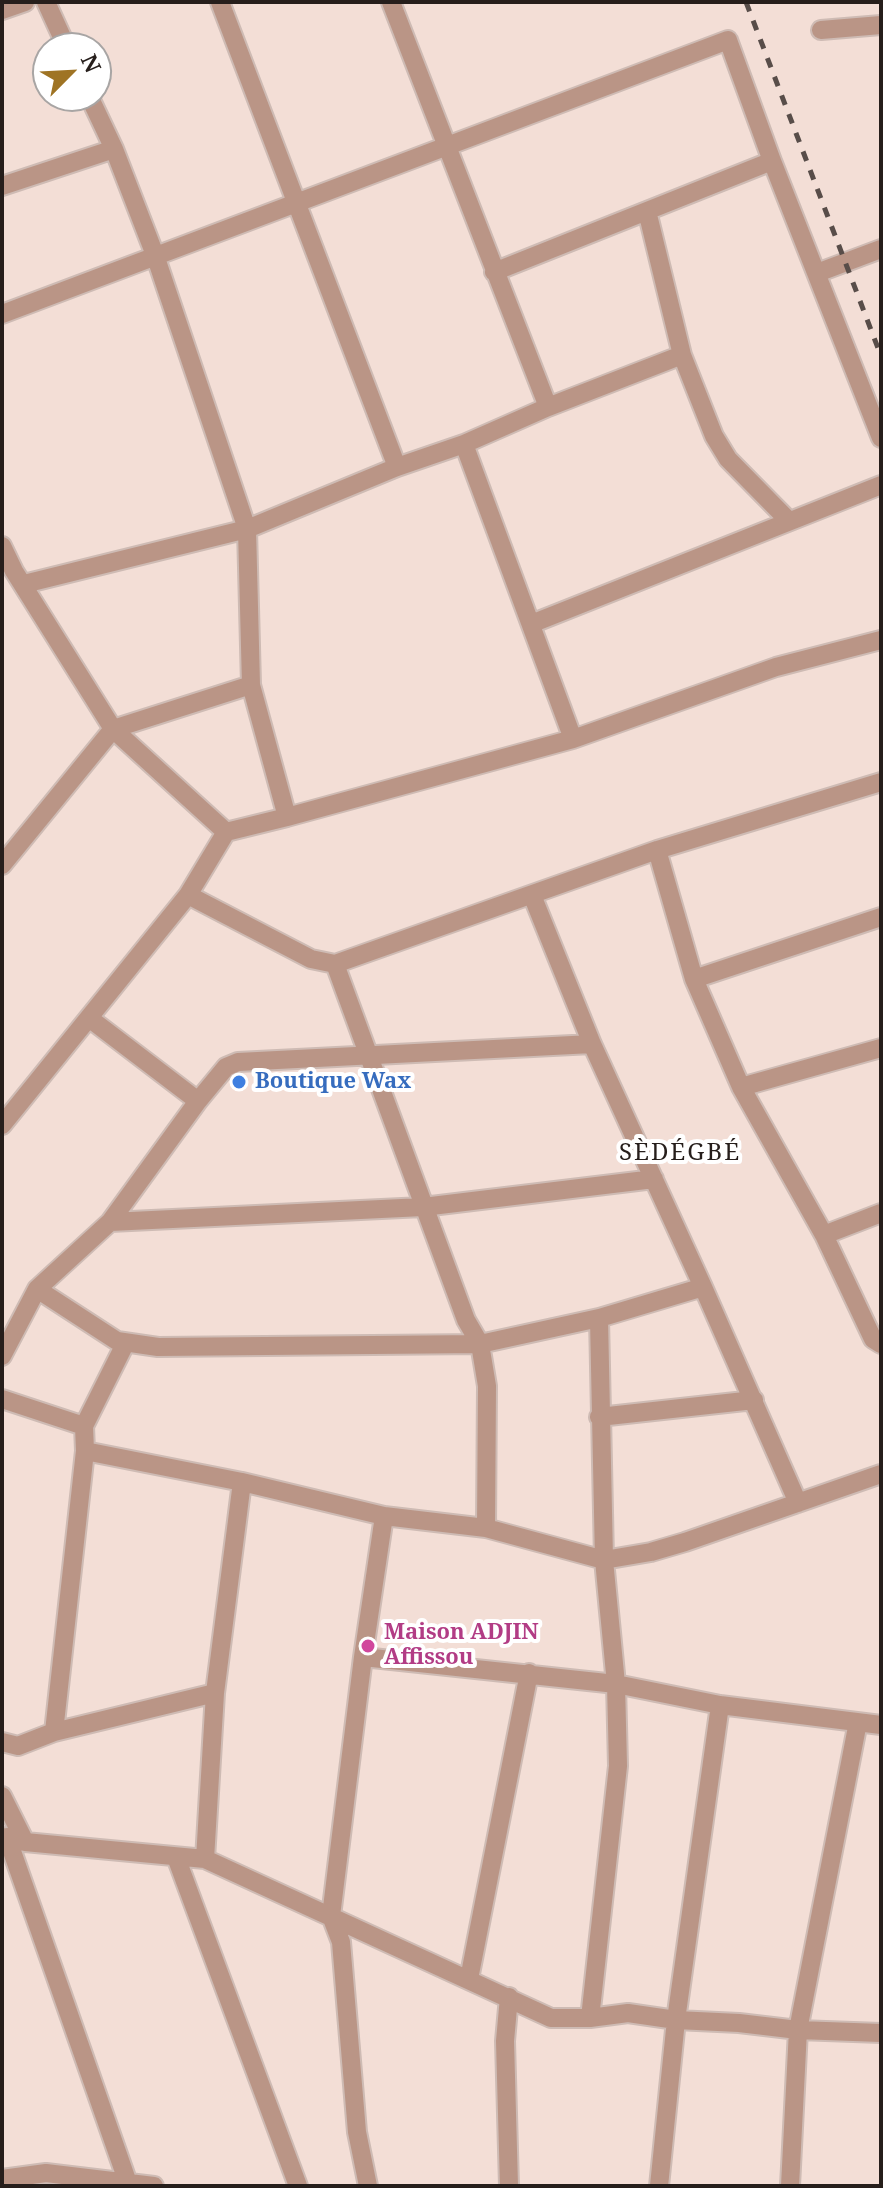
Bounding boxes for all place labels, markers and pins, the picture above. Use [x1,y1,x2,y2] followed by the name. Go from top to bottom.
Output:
[255,1069,411,1095] place label: Boutique Wax
[230,1073,248,1091] marker: Boutique Wax
[384,1620,539,1672] place label: Maison ADJIN Affissou
[359,1637,377,1655] marker: Maison ADJIN Affissou

